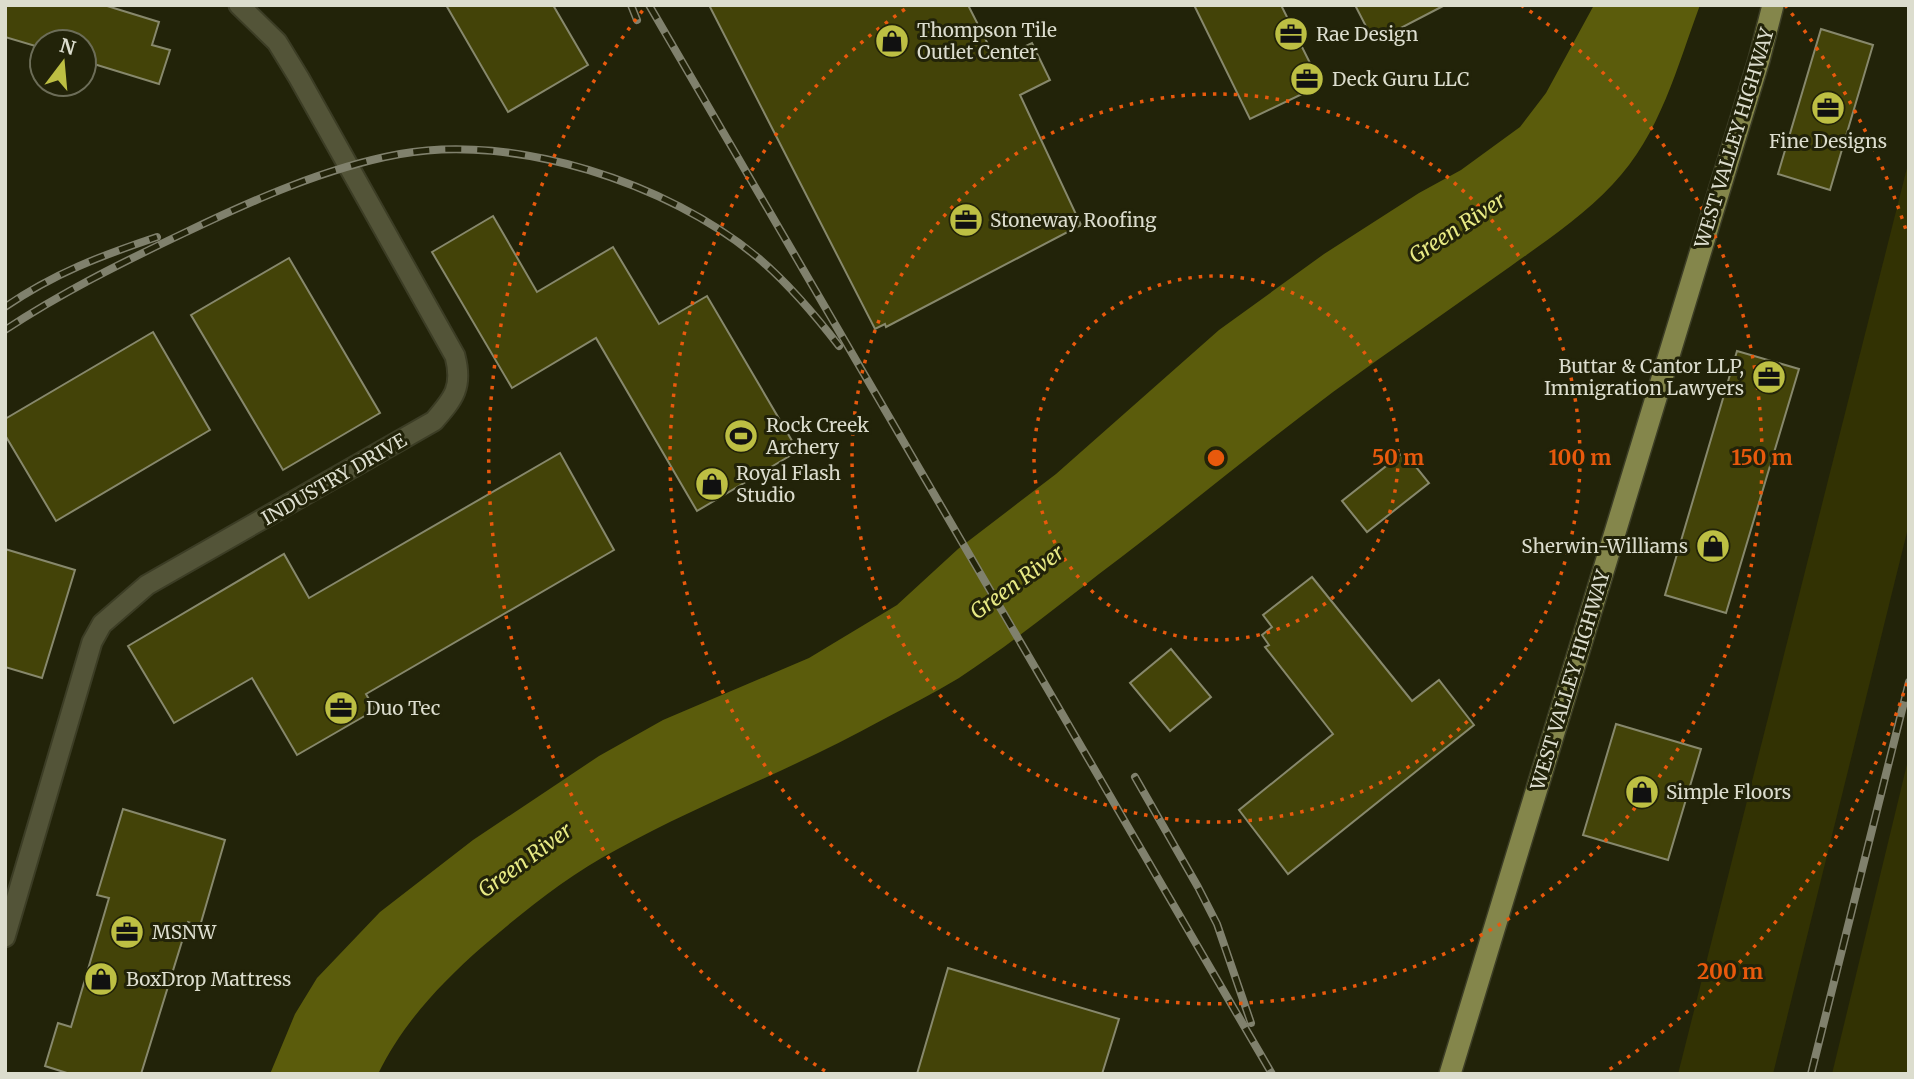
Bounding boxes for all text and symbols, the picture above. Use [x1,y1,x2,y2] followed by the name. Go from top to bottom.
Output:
[1272,15,1310,53] office icon: Rae Design
[917,18,1057,64] place label: Thompson Tile Outlet Center
[873,22,911,60] shop icon: Thompson Tile Outlet Center
[1316,22,1419,46] place label: Rae Design
[1689,24,1779,252] street label: WEST VALLEY HIGHWAY
[28,28,98,98] north arrow
[57,33,78,60] text: N
[1288,60,1326,98] office icon: Deck Guru LLC
[1332,67,1469,91] place label: Deck Guru LLC
[1809,89,1847,127] office icon: Fine Designs
[1769,129,1887,153] place label: Fine Designs
[1404,187,1511,269] water label: Green River
[947,201,985,239] office icon: Stoneway Roofing
[990,208,1157,232] place label: Stoneway Roofing
[1544,354,1744,400] place label: Buttar & Cantor LLP, Immigration Lawyers
[1750,358,1788,396] office icon: Buttar & Cantor LLP, Immigration Lawyers
[765,413,869,459] place label: Rock Creek Archery
[722,417,760,455] sports icon: Rock Creek Archery
[257,428,411,530] street label: INDUSTRY DRIVE
[1372,444,1424,471] text: 50 m
[1549,444,1611,471] text: 100 m
[1731,444,1793,471] text: 150 m
[1204,446,1228,470] centre of rings
[736,461,841,507] place label: Royal Flash Studio
[693,465,731,503] shop icon: Royal Flash Studio
[1694,527,1732,565] shop icon: Sherwin-Williams
[1521,534,1688,558] place label: Sherwin-Williams
[965,539,1070,625] water label: Green River
[1525,566,1615,794] street label: WEST VALLEY HIGHWAY
[322,689,360,727] office icon: Duo Tec
[366,696,440,720] place label: Duo Tec
[1623,773,1661,811] shop icon: Simple Floors
[1666,780,1791,804] place label: Simple Floors
[473,817,578,903] water label: Green River
[108,913,146,951] office icon: MSNW
[152,920,217,944] place label: MSNW
[1697,958,1763,985] text: 200 m
[82,960,120,998] shop icon: BoxDrop Mattress
[126,967,291,991] place label: BoxDrop Mattress

